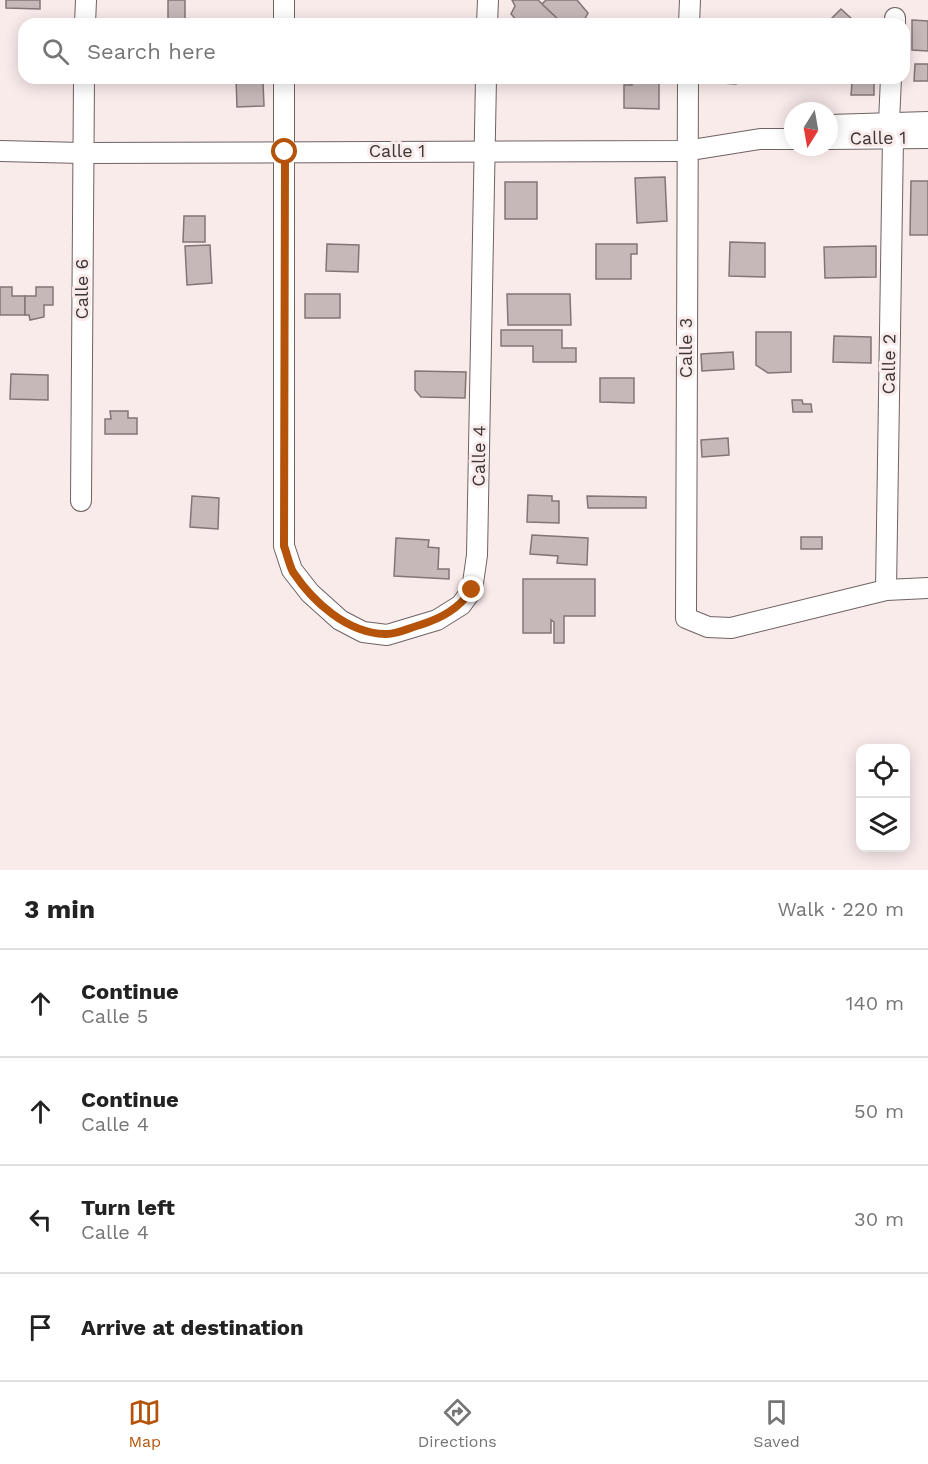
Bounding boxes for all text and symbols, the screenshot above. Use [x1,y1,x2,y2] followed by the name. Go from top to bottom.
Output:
[18,18,910,84] search box
[39,35,72,68] icon: search
[87,39,216,64] text: Search here
[784,102,838,156] north arrow
[849,127,907,148] street label: Calle 1
[271,138,297,164] route start
[369,140,425,161] street label: Calle 1
[71,258,92,320] street label: Calle 6
[675,318,696,378] street label: Calle 3
[877,334,900,394] street label: Calle 2
[467,425,490,487] street label: Calle 4
[458,576,484,602] route end
[856,744,910,852] map controls
[856,744,910,798] button: locate
[856,798,910,852] button: layers
[24,894,95,924] text: 3 min
[777,897,904,921] text: Walk · 220 m
[81,979,179,1004] text: Continue
[24,987,57,1020] icon: ahead
[846,991,904,1015] text: 140 m
[81,1004,148,1028] text: Calle 5
[81,1087,179,1112] text: Continue
[24,1095,57,1128] icon: ahead
[854,1099,904,1123] text: 50 m
[81,1112,149,1136] text: Calle 4
[81,1195,175,1220] text: Turn left
[24,1203,57,1236] icon: left
[854,1207,904,1231] text: 30 m
[81,1220,149,1244] text: Calle 4
[24,1311,57,1344] icon: arrive
[81,1315,304,1340] text: Arrive at destination
[128,1396,161,1451] tab: Map
[418,1396,497,1451] tab: Directions
[753,1396,800,1451] tab: Saved

